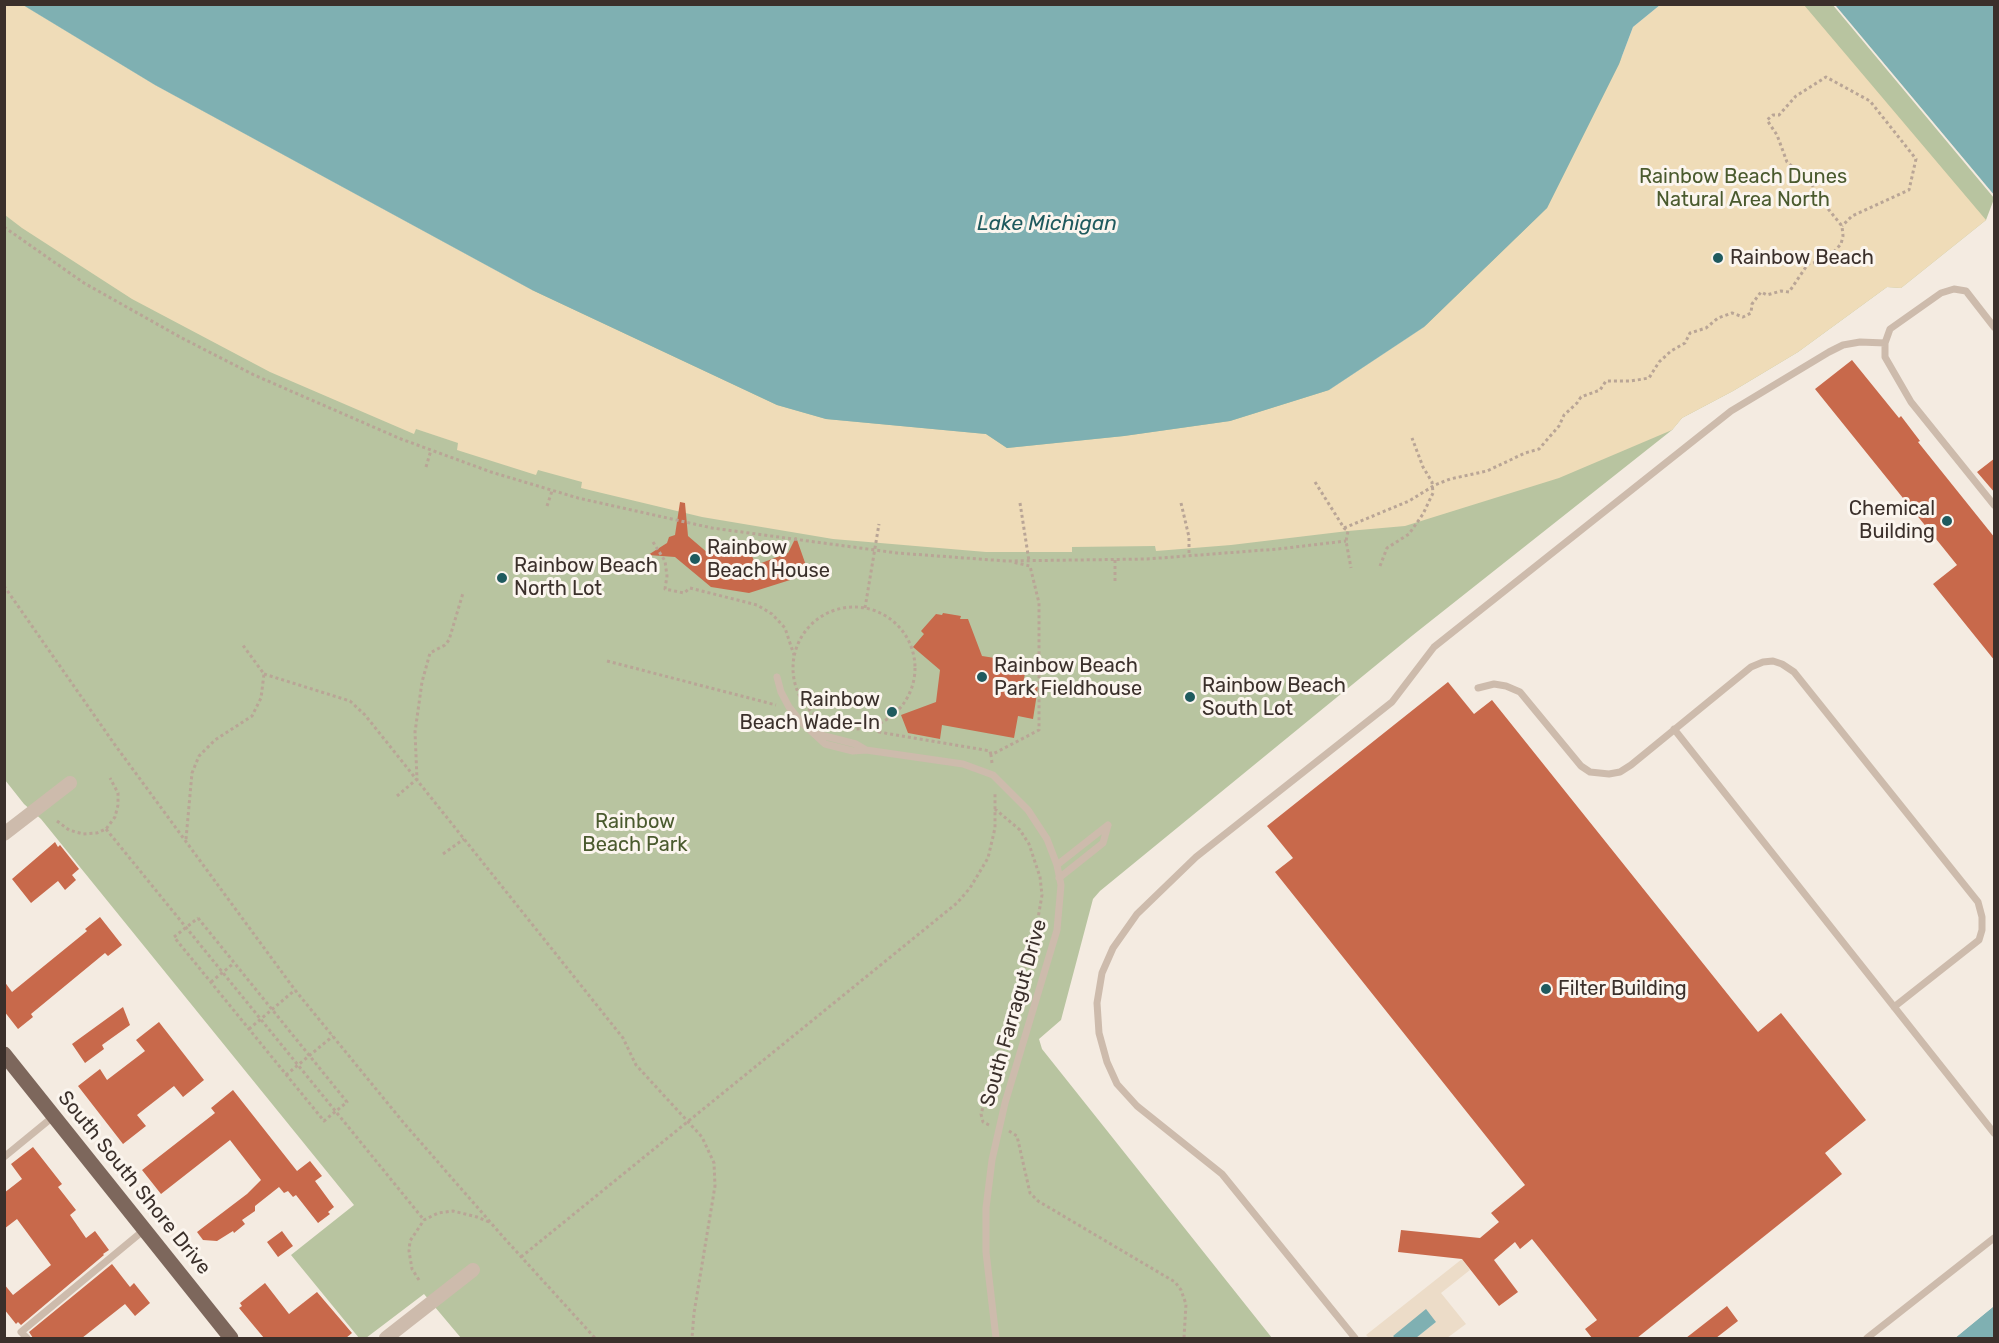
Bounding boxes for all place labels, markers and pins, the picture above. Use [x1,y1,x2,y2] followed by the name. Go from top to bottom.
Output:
[1730,246,1874,270] place label: Rainbow Beach
[1711,251,1725,265] marker: Rainbow Beach
[1849,497,1935,544] place label: Chemical Building
[1940,514,1954,528] marker: Chemical Building
[707,536,830,583] place label: Rainbow Beach House
[688,552,702,566] marker: Rainbow Beach House
[514,554,658,601] place label: Rainbow Beach North Lot
[495,571,509,585] marker: Rainbow Beach North Lot
[994,654,1142,701] place label: Rainbow Beach Park Fieldhouse
[975,670,989,684] marker: Rainbow Beach Park Fieldhouse
[1202,674,1346,721] place label: Rainbow Beach South Lot
[739,688,880,735] place label: Rainbow Beach Wade-In
[1183,690,1197,704] marker: Rainbow Beach South Lot
[885,705,899,719] marker: Rainbow Beach Wade-In
[1558,977,1687,1001] place label: Filter Building
[1539,982,1553,996] marker: Filter Building

